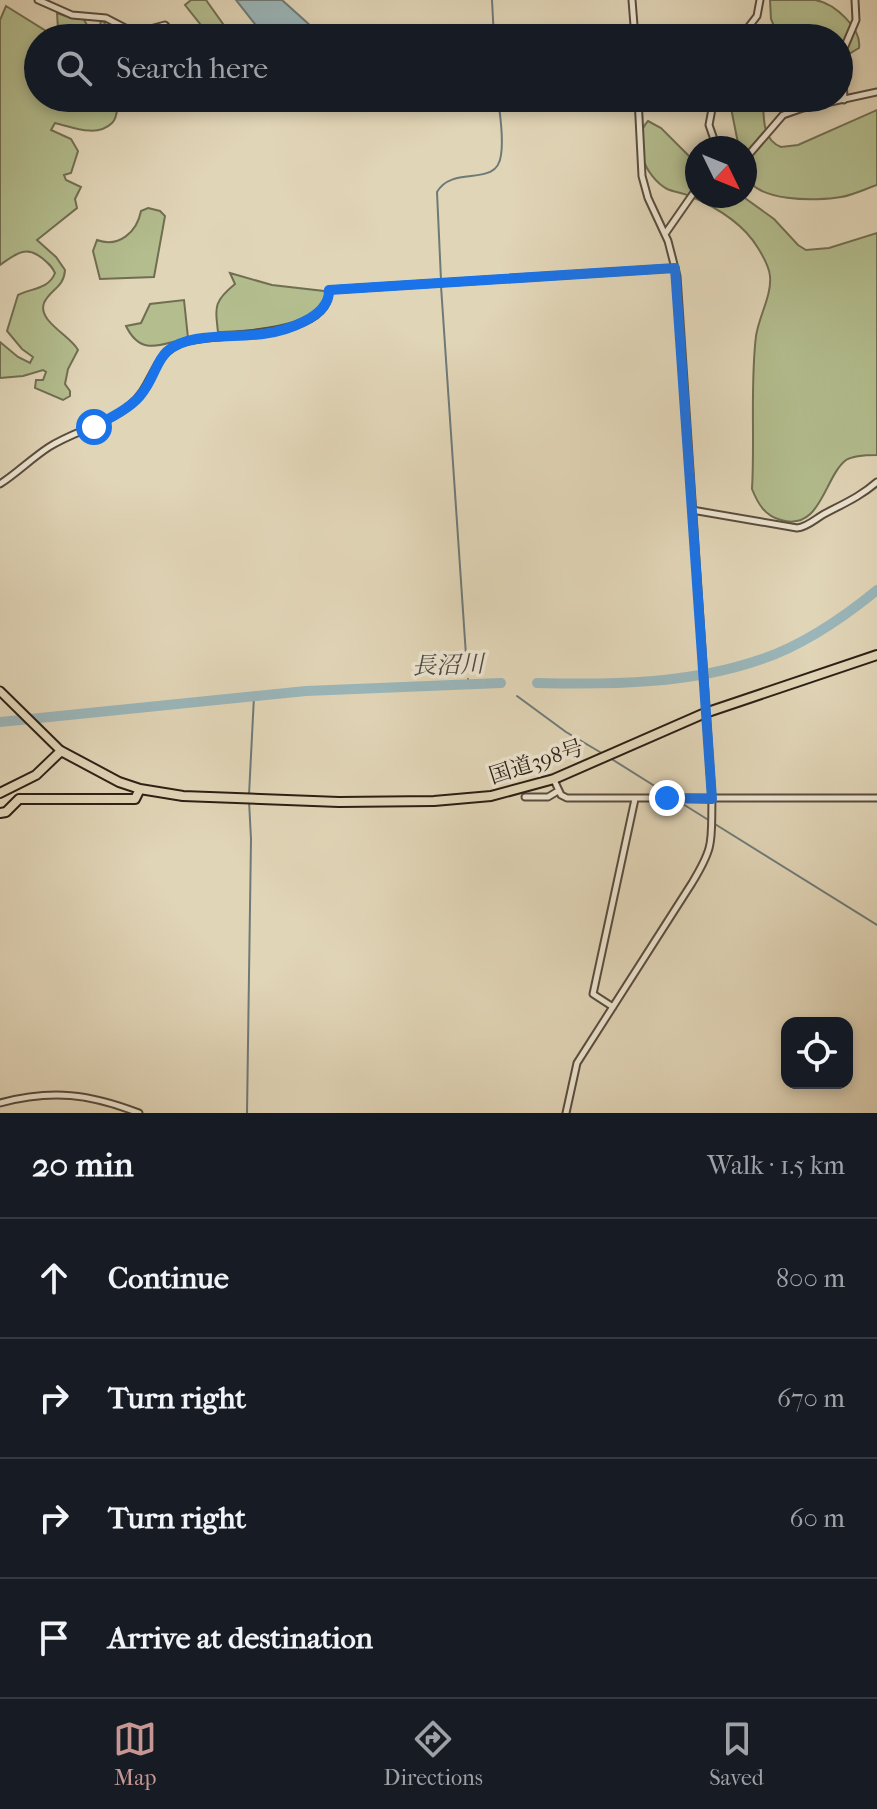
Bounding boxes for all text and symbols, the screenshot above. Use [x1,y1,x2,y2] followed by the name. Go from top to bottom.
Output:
[24,24,853,112] search box
[52,46,96,90] icon: search
[116,51,268,86] text: Search here
[685,136,757,208] north arrow
[76,409,112,445] route start
[412,650,487,680] water label: 長沼川
[486,735,587,789] street label: 国道398号
[649,780,685,816] route end
[781,1017,853,1089] map controls
[781,1017,853,1089] button: locate
[32,1145,134,1185] text: 20 min
[707,1150,845,1181] text: Walk · 1.5 km
[32,1256,76,1300] icon: ahead
[108,1261,229,1296] text: Continue
[776,1263,845,1294] text: 800 m
[32,1376,76,1420] icon: right
[108,1381,246,1416] text: Turn right
[777,1383,845,1414] text: 670 m
[32,1496,76,1540] icon: right
[108,1501,246,1536] text: Turn right
[789,1503,845,1534] text: 60 m
[32,1616,76,1660] icon: arrive
[108,1621,373,1656] text: Arrive at destination
[113,1717,157,1791] tab: Map
[384,1717,483,1791] tab: Directions
[709,1717,764,1791] tab: Saved

